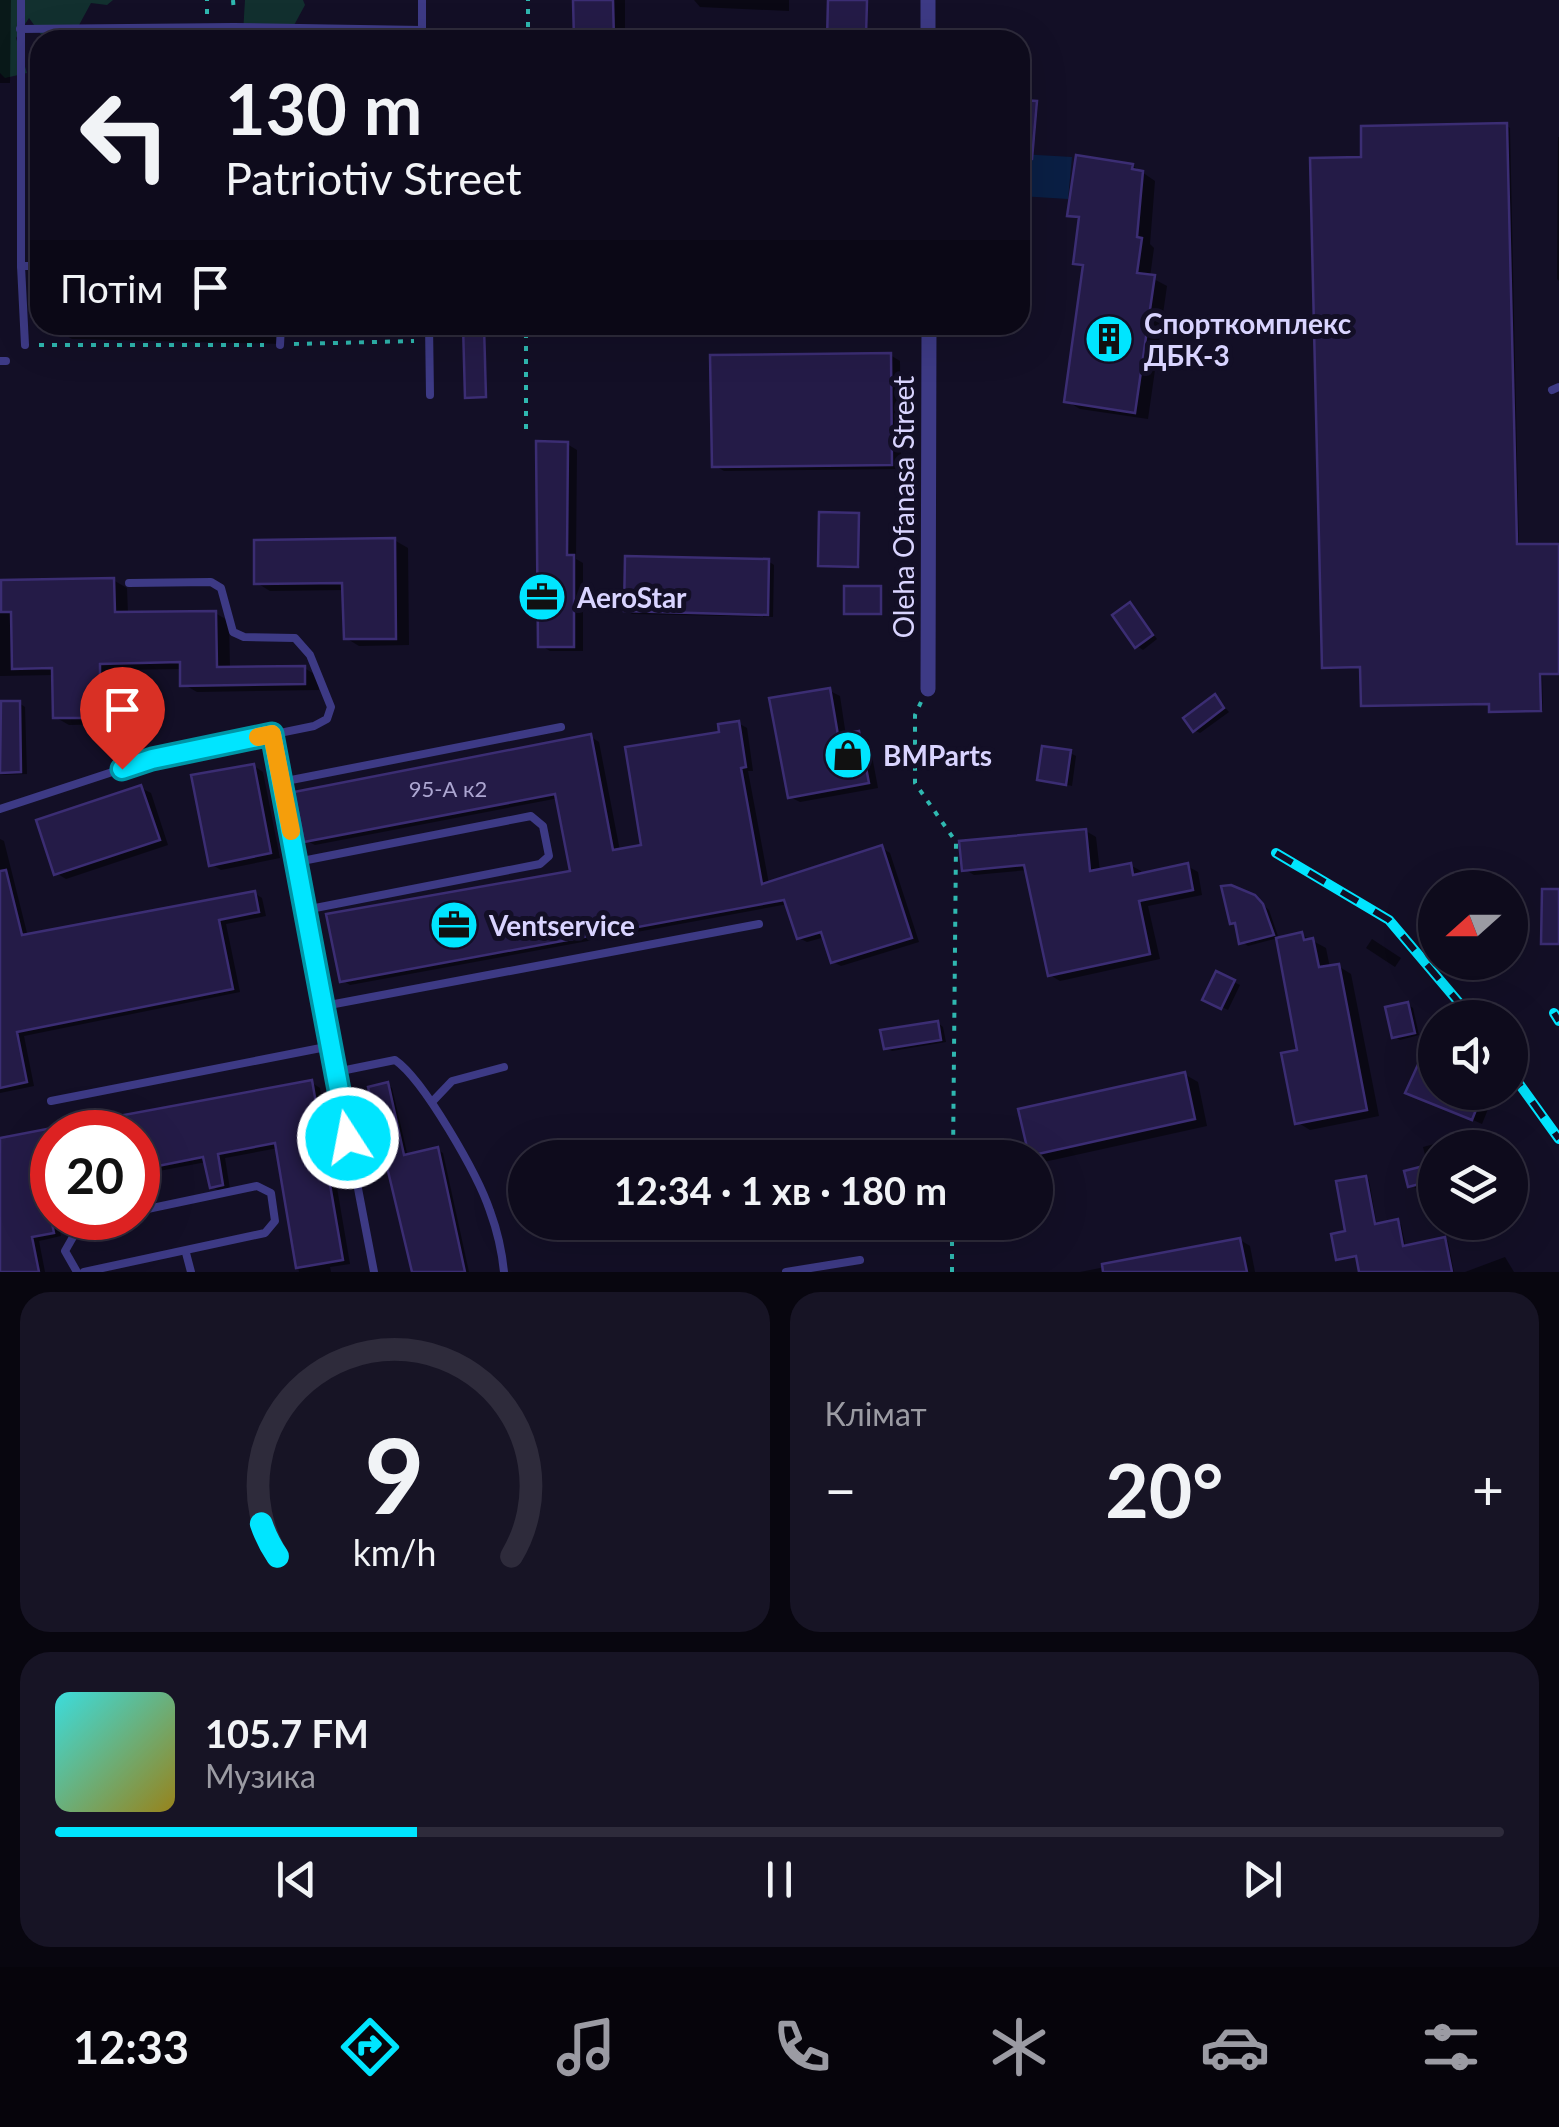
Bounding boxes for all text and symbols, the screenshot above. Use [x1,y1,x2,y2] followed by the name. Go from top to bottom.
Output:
[225,66,422,150] text: 130 m
[60,70,190,200] icon: left
[225,151,522,205] text: Patriotiv Street
[183,260,238,315] icon: arrive
[60,265,163,311] text: Потім
[1144,306,1352,372] place label: Спорткомплекс ДБК-3
[1083,313,1135,365] building icon: Спорткомплекс ДБК-3
[886,376,920,638] street label: Oleha Ofanasa Street
[516,571,568,623] office icon: AeroStar
[576,580,687,614] place label: AeroStar
[80,667,165,770] pin
[95,682,150,737] icon: arrive
[822,729,874,781] shop icon: BMParts
[883,738,992,772] place label: BMParts
[409,775,487,802] house number: 95-А к2
[1418,870,1528,980] north arrow
[1418,870,1528,1240] map controls
[428,899,480,951] office icon: Ventservice
[488,908,635,942] place label: Ventservice
[1418,1000,1528,1110] button: sound
[296,1086,400,1190] position arrow
[30,1110,160,1240] speed limit sign: 20
[1418,1130,1528,1240] button: layers
[614,1167,947,1213] text: 12:34 · 1 хв · 180 m
[825,1394,927,1433] text: Клімат
[365,1411,425,1536] text: 9
[1105,1444,1223,1534] text: 20°
[825,1456,856,1522] text: −
[1472,1456,1504,1522] text: +
[353,1531,437,1574] text: km/h
[205,1710,369,1756] text: 105.7 FM
[205,1756,316,1795] text: Музика
[269,1852,324,1907] icon: previous
[752,1852,807,1907] icon: pause
[1235,1852,1290,1907] icon: next
[335,2012,405,2082] icon: directions
[551,2012,621,2082] icon: music
[767,2012,837,2082] icon: phone
[984,2012,1054,2082] icon: climate
[1200,2012,1270,2082] icon: car
[1416,2012,1486,2082] icon: filters
[73,2020,189,2074] text: 12:33

